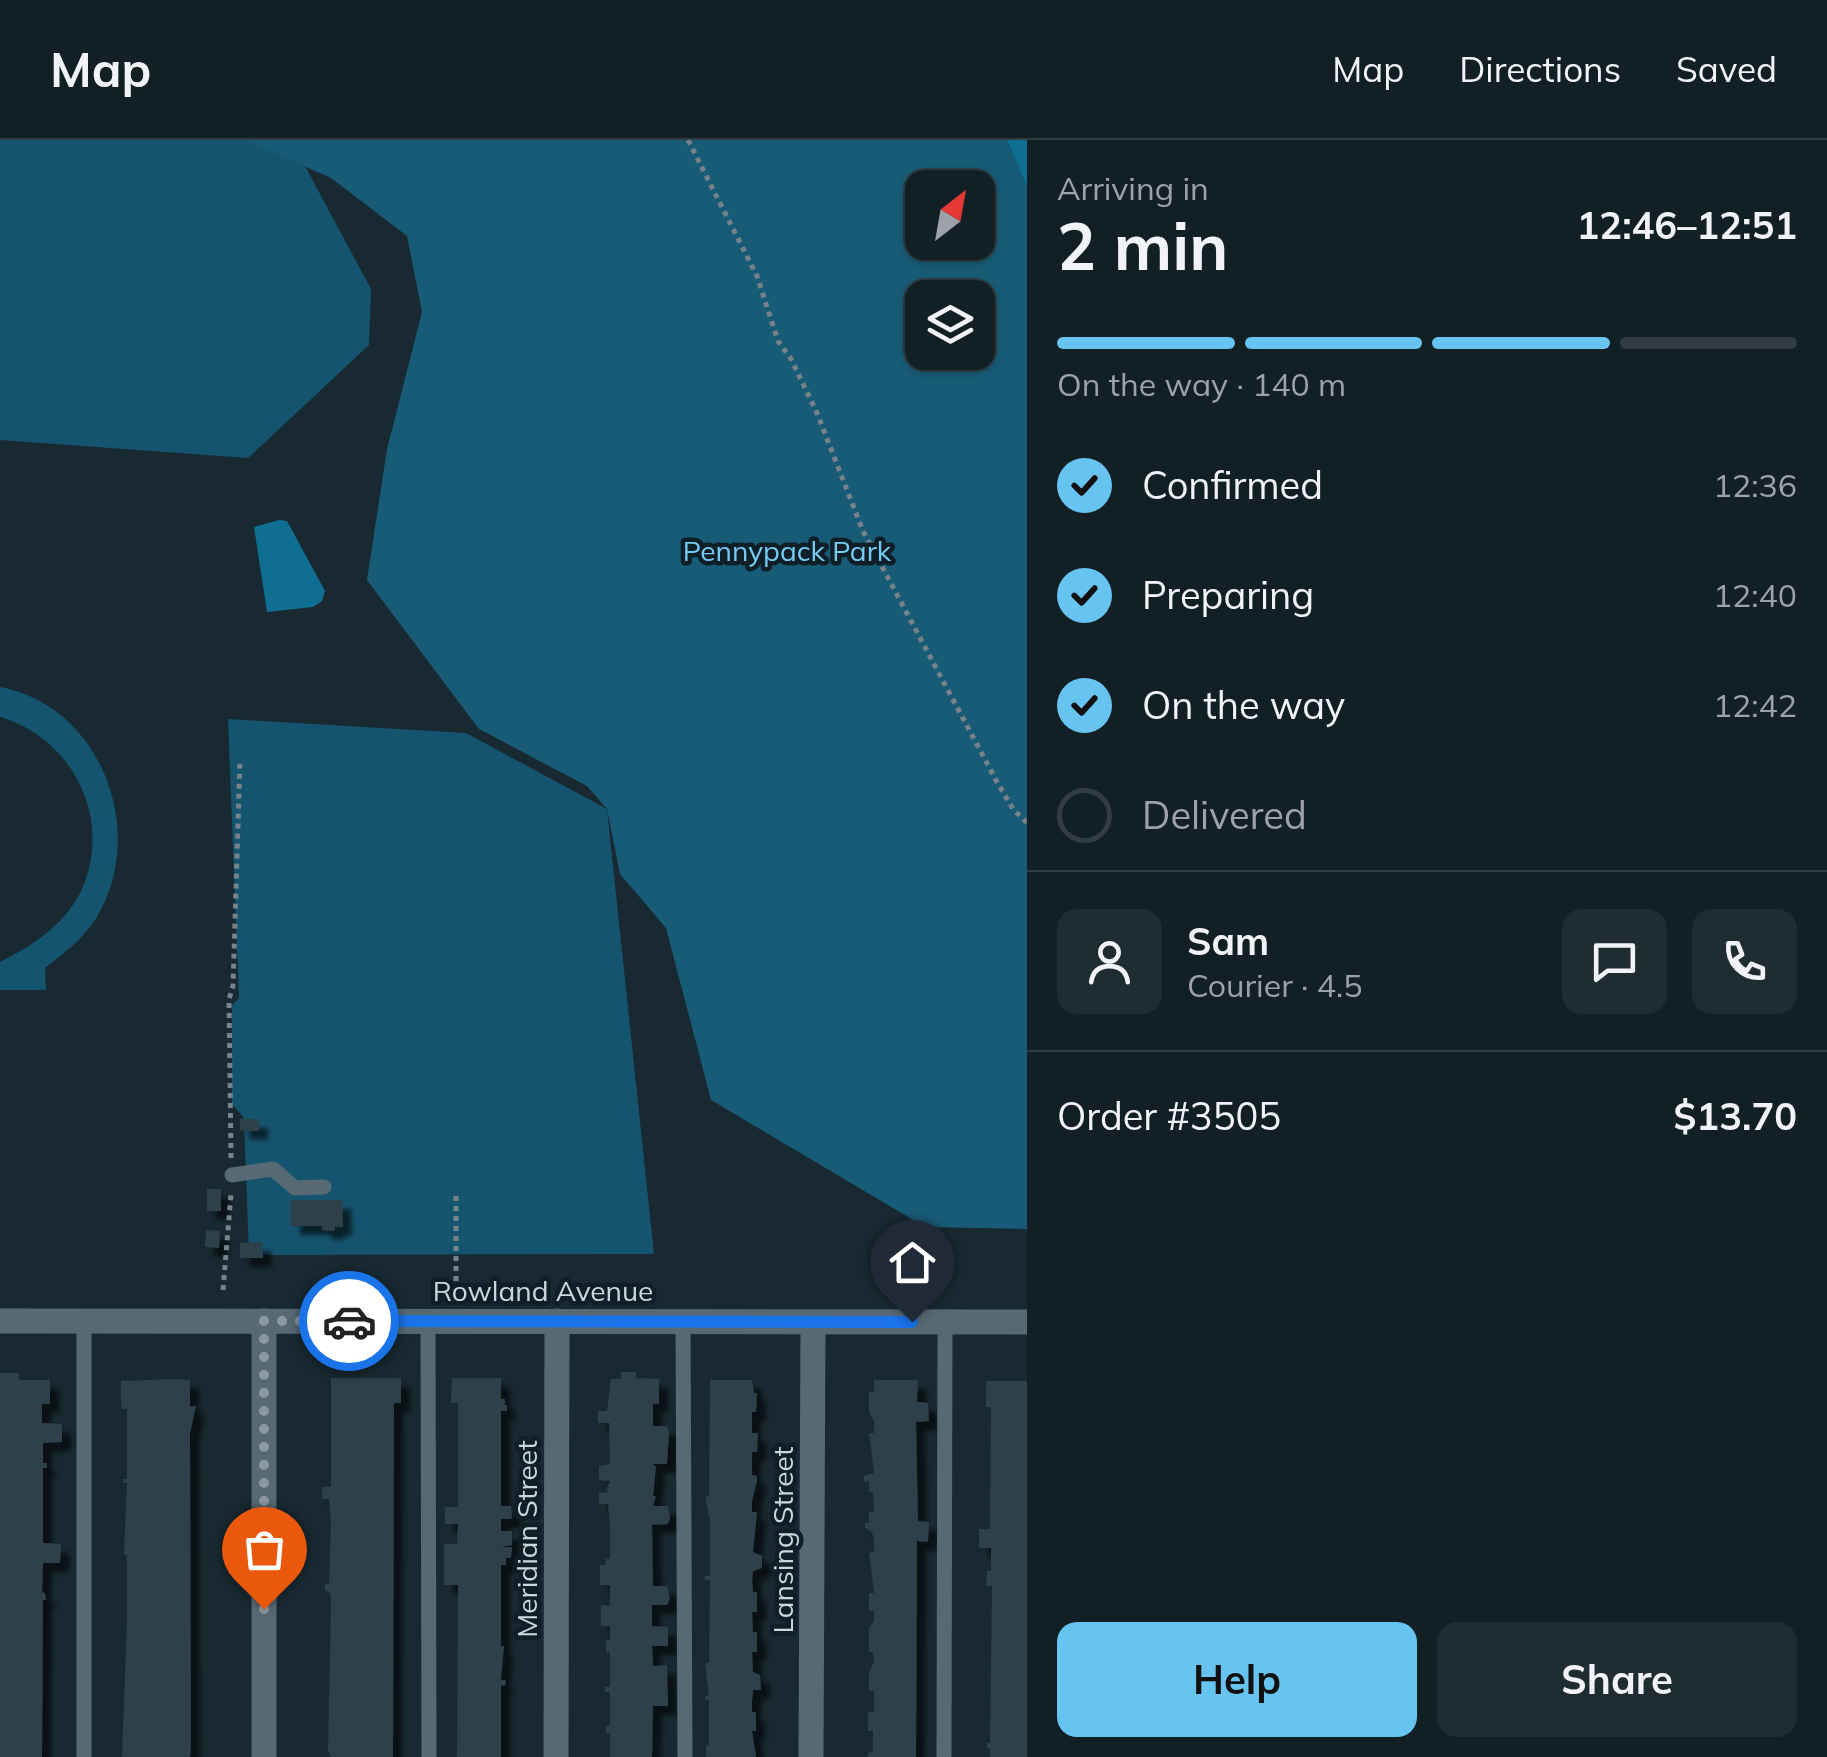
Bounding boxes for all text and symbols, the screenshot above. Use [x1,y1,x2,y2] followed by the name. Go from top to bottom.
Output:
[50,39,151,99] text: Map
[1332,47,1404,91] text: Map
[1459,47,1621,91] text: Directions
[1676,47,1777,91] text: Saved
[1057,168,1209,208] text: Arriving in
[905,170,995,260] north arrow
[905,170,995,370] map controls
[1577,201,1797,249] text: 12:46–12:51
[1057,205,1228,286] text: 2 min
[905,280,995,370] button: layers
[1057,364,1346,404] text: On the way · 140 m
[1057,458,1112,513] icon: check
[1142,461,1323,509] text: Confirmed
[1713,465,1797,505] text: 12:36
[683,533,892,568] park label: Pennypack Park
[1057,568,1112,623] icon: check
[1142,571,1314,619] text: Preparing
[1713,575,1797,615] text: 12:40
[1057,678,1112,733] icon: check
[1142,681,1345,729] text: On the way
[1713,685,1797,725] text: 12:42
[1142,791,1307,839] text: Delivered
[1057,909,1162,1014] button: person
[1562,909,1667,1014] button: chat
[1692,909,1797,1014] button: phone
[1187,917,1269,965] text: Sam
[1187,965,1363,1005] text: Courier · 4.5
[1057,1092,1281,1140] text: Order #3505
[1674,1092,1797,1140] text: $13.70
[870,1220,955,1323] pin
[885,1235,940,1290] icon: home
[299,1271,399,1371] courier
[433,1273,653,1308] street label: Rowland Avenue
[322,1294,377,1349] icon: car
[509,1440,544,1638] street label: Meridian Street
[765,1446,800,1634] street label: Lansing Street
[222,1507,307,1610] pin
[237,1522,292,1577] icon: bag
[1057,1622,1417,1737] button: Help
[1437,1622,1797,1737] button: Share

